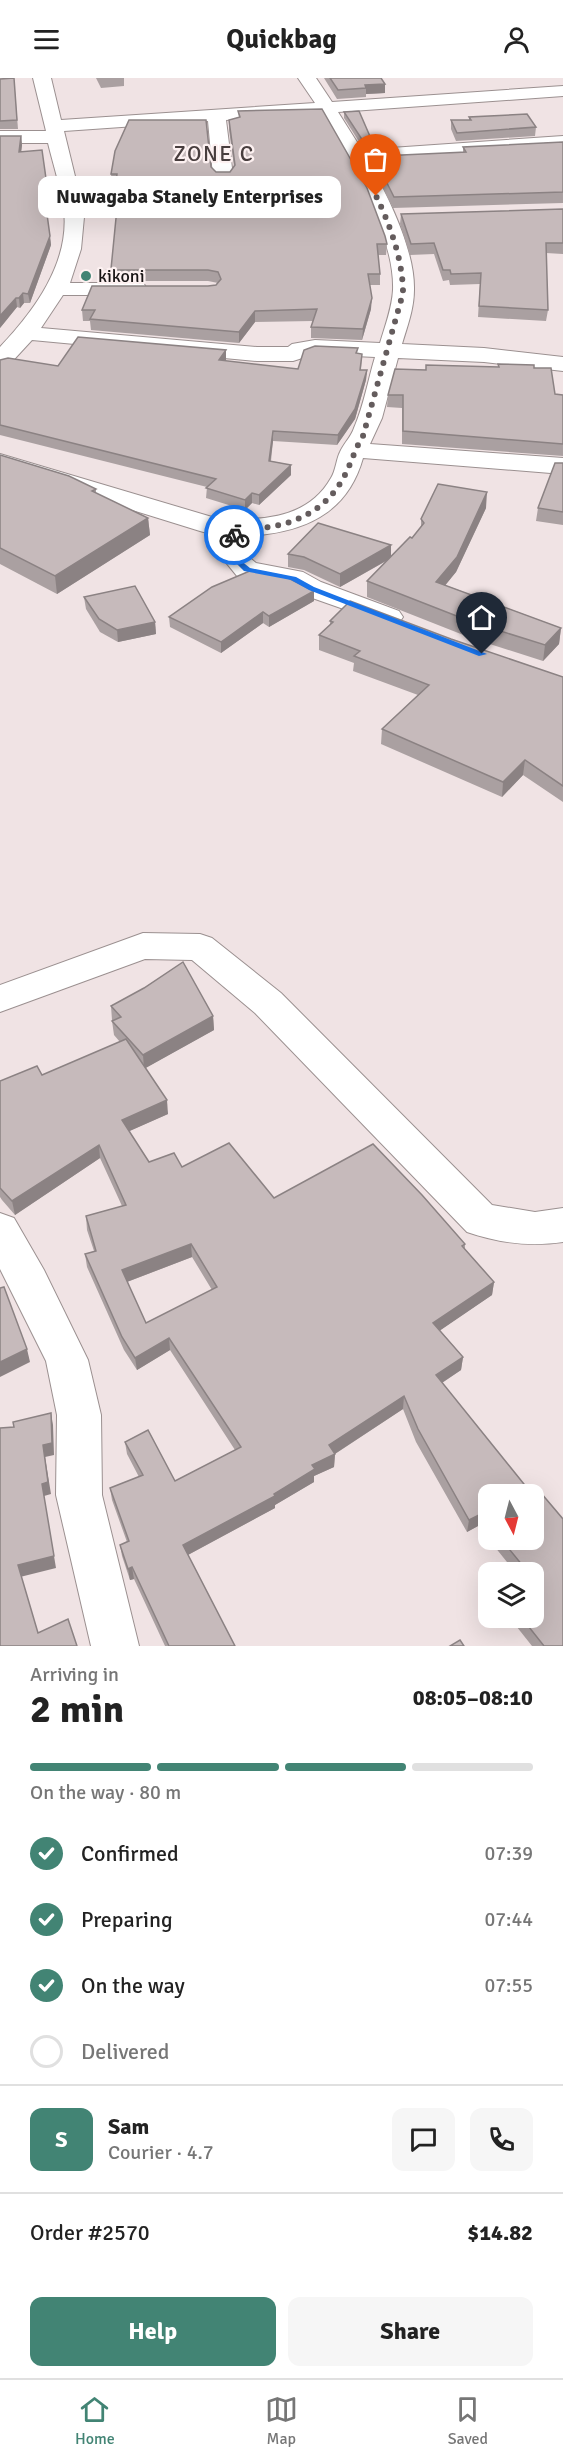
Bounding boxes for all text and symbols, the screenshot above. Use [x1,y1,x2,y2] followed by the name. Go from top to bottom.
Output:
[30,23,63,56] icon: menu
[226,23,337,56] text: Quickbag
[500,23,533,56] icon: person
[350,134,401,196] pin
[174,140,254,167] district label: ZONE C
[359,143,392,176] icon: bag
[37,175,340,217] callout: Nuwagaba Stanely Enterprises
[56,184,323,209] text: Nuwagaba Stanely Enterprises
[98,265,145,287] place label: kikoni
[79,269,93,283] marker: kikoni
[204,505,264,565] courier
[218,519,251,552] icon: bike
[456,592,507,654] pin
[465,601,498,634] icon: home
[478,1484,544,1550] north arrow
[478,1484,544,1628] map controls
[478,1562,544,1628] button: layers
[30,1662,119,1687] text: Arriving in
[413,1684,533,1711] text: 08:05–08:10
[30,1685,124,1733] text: 2 min
[30,1780,181,1805] text: On the way · 80 m
[30,1837,63,1870] icon: check
[81,1840,179,1867] text: Confirmed
[484,1841,533,1866] text: 07:39
[30,1903,63,1936] icon: check
[81,1906,173,1933] text: Preparing
[484,1907,533,1932] text: 07:44
[30,1969,63,2002] icon: check
[81,1972,185,1999] text: On the way
[484,1973,533,1998] text: 07:55
[81,2038,169,2065] text: Delivered
[392,2108,455,2171] button: chat
[470,2108,533,2171] button: phone
[108,2113,149,2140] text: Sam
[55,2126,68,2153] text: S
[108,2140,214,2165] text: Courier · 4.7
[30,2219,150,2246] text: Order #2570
[467,2219,533,2246] text: $14.82
[30,2297,276,2366] button: Help
[288,2297,533,2366] button: Share
[75,2393,115,2449] tab: Home
[265,2393,298,2449] tab: Map
[448,2393,488,2449] tab: Saved

